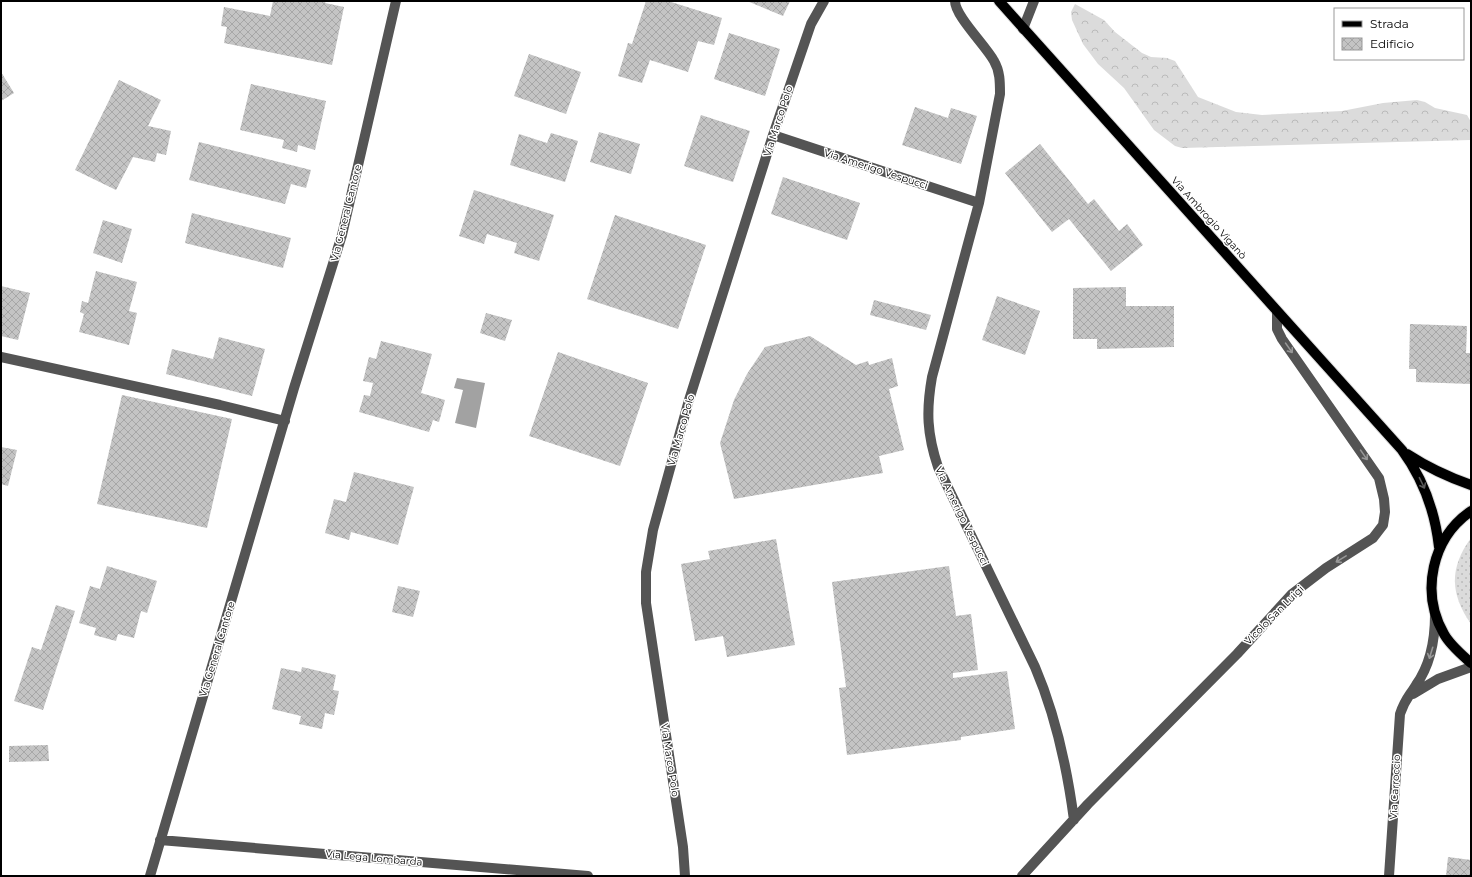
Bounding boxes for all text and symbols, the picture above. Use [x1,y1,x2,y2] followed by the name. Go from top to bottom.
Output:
[1334,8,1464,60] legend
[1370,16,1409,31] text: Strada
[1370,36,1414,51] text: Edificio
[760,84,796,158] street label: Via Marco Polo
[822,146,930,192] street label: Via Amerigo Vespucci
[328,163,364,263] street label: Via General Cantore
[1169,174,1249,262] street label: Via Ambrogio Viganò
[1285,343,1293,354] one-way arrow
[665,393,697,467] street label: Via Marco Polo
[1360,449,1368,460] one-way arrow
[932,464,992,568] street label: Via Amerigo Vespucci
[1419,477,1426,489] one-way arrow
[1335,555,1347,563] one-way arrow
[1241,582,1307,648] street label: Vicolo San Luigi
[196,600,238,698] street label: Via General Cantore
[1427,647,1434,660] one-way arrow
[658,722,682,798] street label: Via Marco Polo
[1387,754,1403,820] street label: Via Carroccio
[325,847,423,869] street label: Via Lega Lombarda

